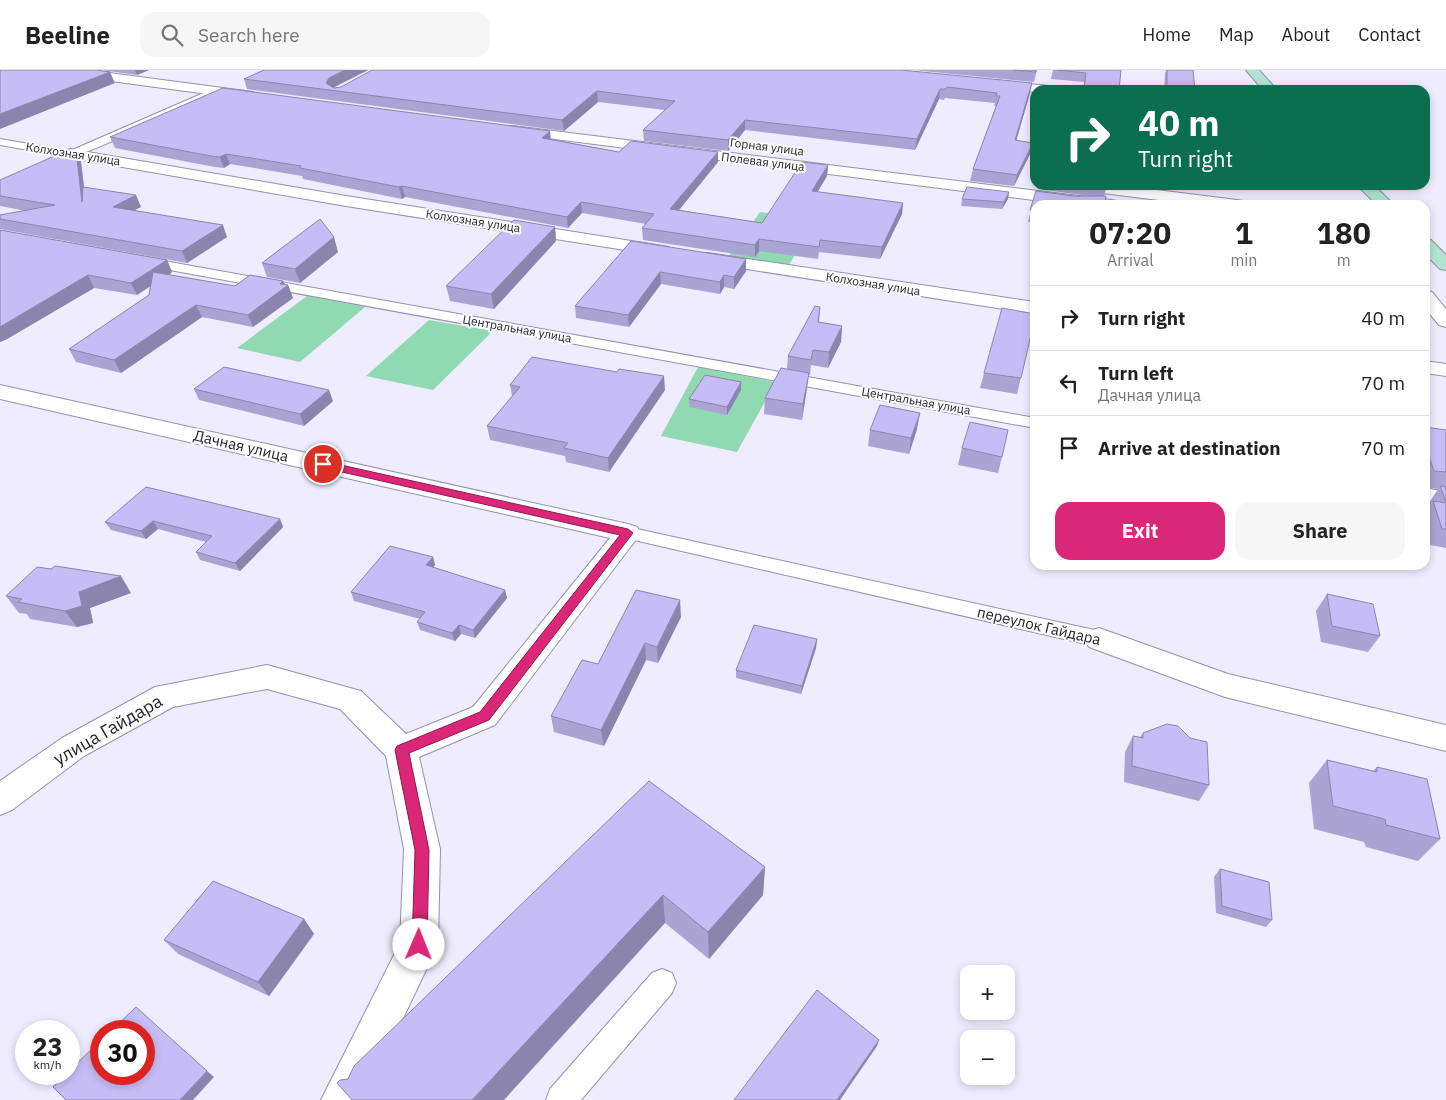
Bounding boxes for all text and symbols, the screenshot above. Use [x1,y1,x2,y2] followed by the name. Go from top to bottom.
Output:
[140,12,490,57] search box
[25,19,110,51] text: Beeline
[158,21,186,49] icon: search
[198,23,300,47] text: Search here
[1143,23,1191,46] text: Home
[1219,23,1254,46] text: Map
[1282,23,1330,46] text: About
[1358,23,1421,46] text: Contact
[1138,100,1220,146] text: 40 m
[1055,105,1120,170] icon: right
[729,135,805,159] street label: Горная улица
[25,139,122,168] street label: Колхозная улица
[1138,144,1233,173] text: Turn right
[721,149,806,174] street label: Полевая улица
[425,206,522,235] street label: Колхозная улица
[1089,213,1171,252] text: 07:20
[1235,213,1253,252] text: 1
[1317,213,1371,252] text: 180
[1107,250,1154,270] text: Arrival
[1230,250,1257,270] text: min
[1337,250,1351,270] text: m
[825,269,922,298] street label: Колхозная улица
[1055,304,1083,332] icon: right
[1098,306,1185,330] text: Turn right
[1361,306,1405,330] text: 40 m
[461,312,573,346] street label: Центральная улица
[1098,361,1174,385] text: Turn left
[1055,369,1083,397] icon: left
[1361,371,1405,395] text: 70 m
[860,384,972,418] street label: Центральная улица
[1098,385,1201,405] text: Дачная улица
[192,425,290,466] street label: Дачная улица
[1055,434,1083,462] icon: arrive
[1098,436,1281,460] text: Arrive at destination
[1361,436,1405,460] text: 70 m
[302,443,344,485] pin
[309,450,337,478] icon: arrive
[1055,502,1225,560] button: Exit
[1235,502,1405,560] button: Share
[975,602,1103,649] street label: переулок Гайдара
[49,689,167,770] street label: улица Гайдара
[392,918,444,970] position arrow
[960,965,1015,1085] map controls
[960,965,1015,1020] button: +
[90,1020,155,1085] speed limit sign: 30
[32,1030,63,1063] text: 23
[960,1030,1015,1085] button: −
[33,1057,62,1072] text: km/h

